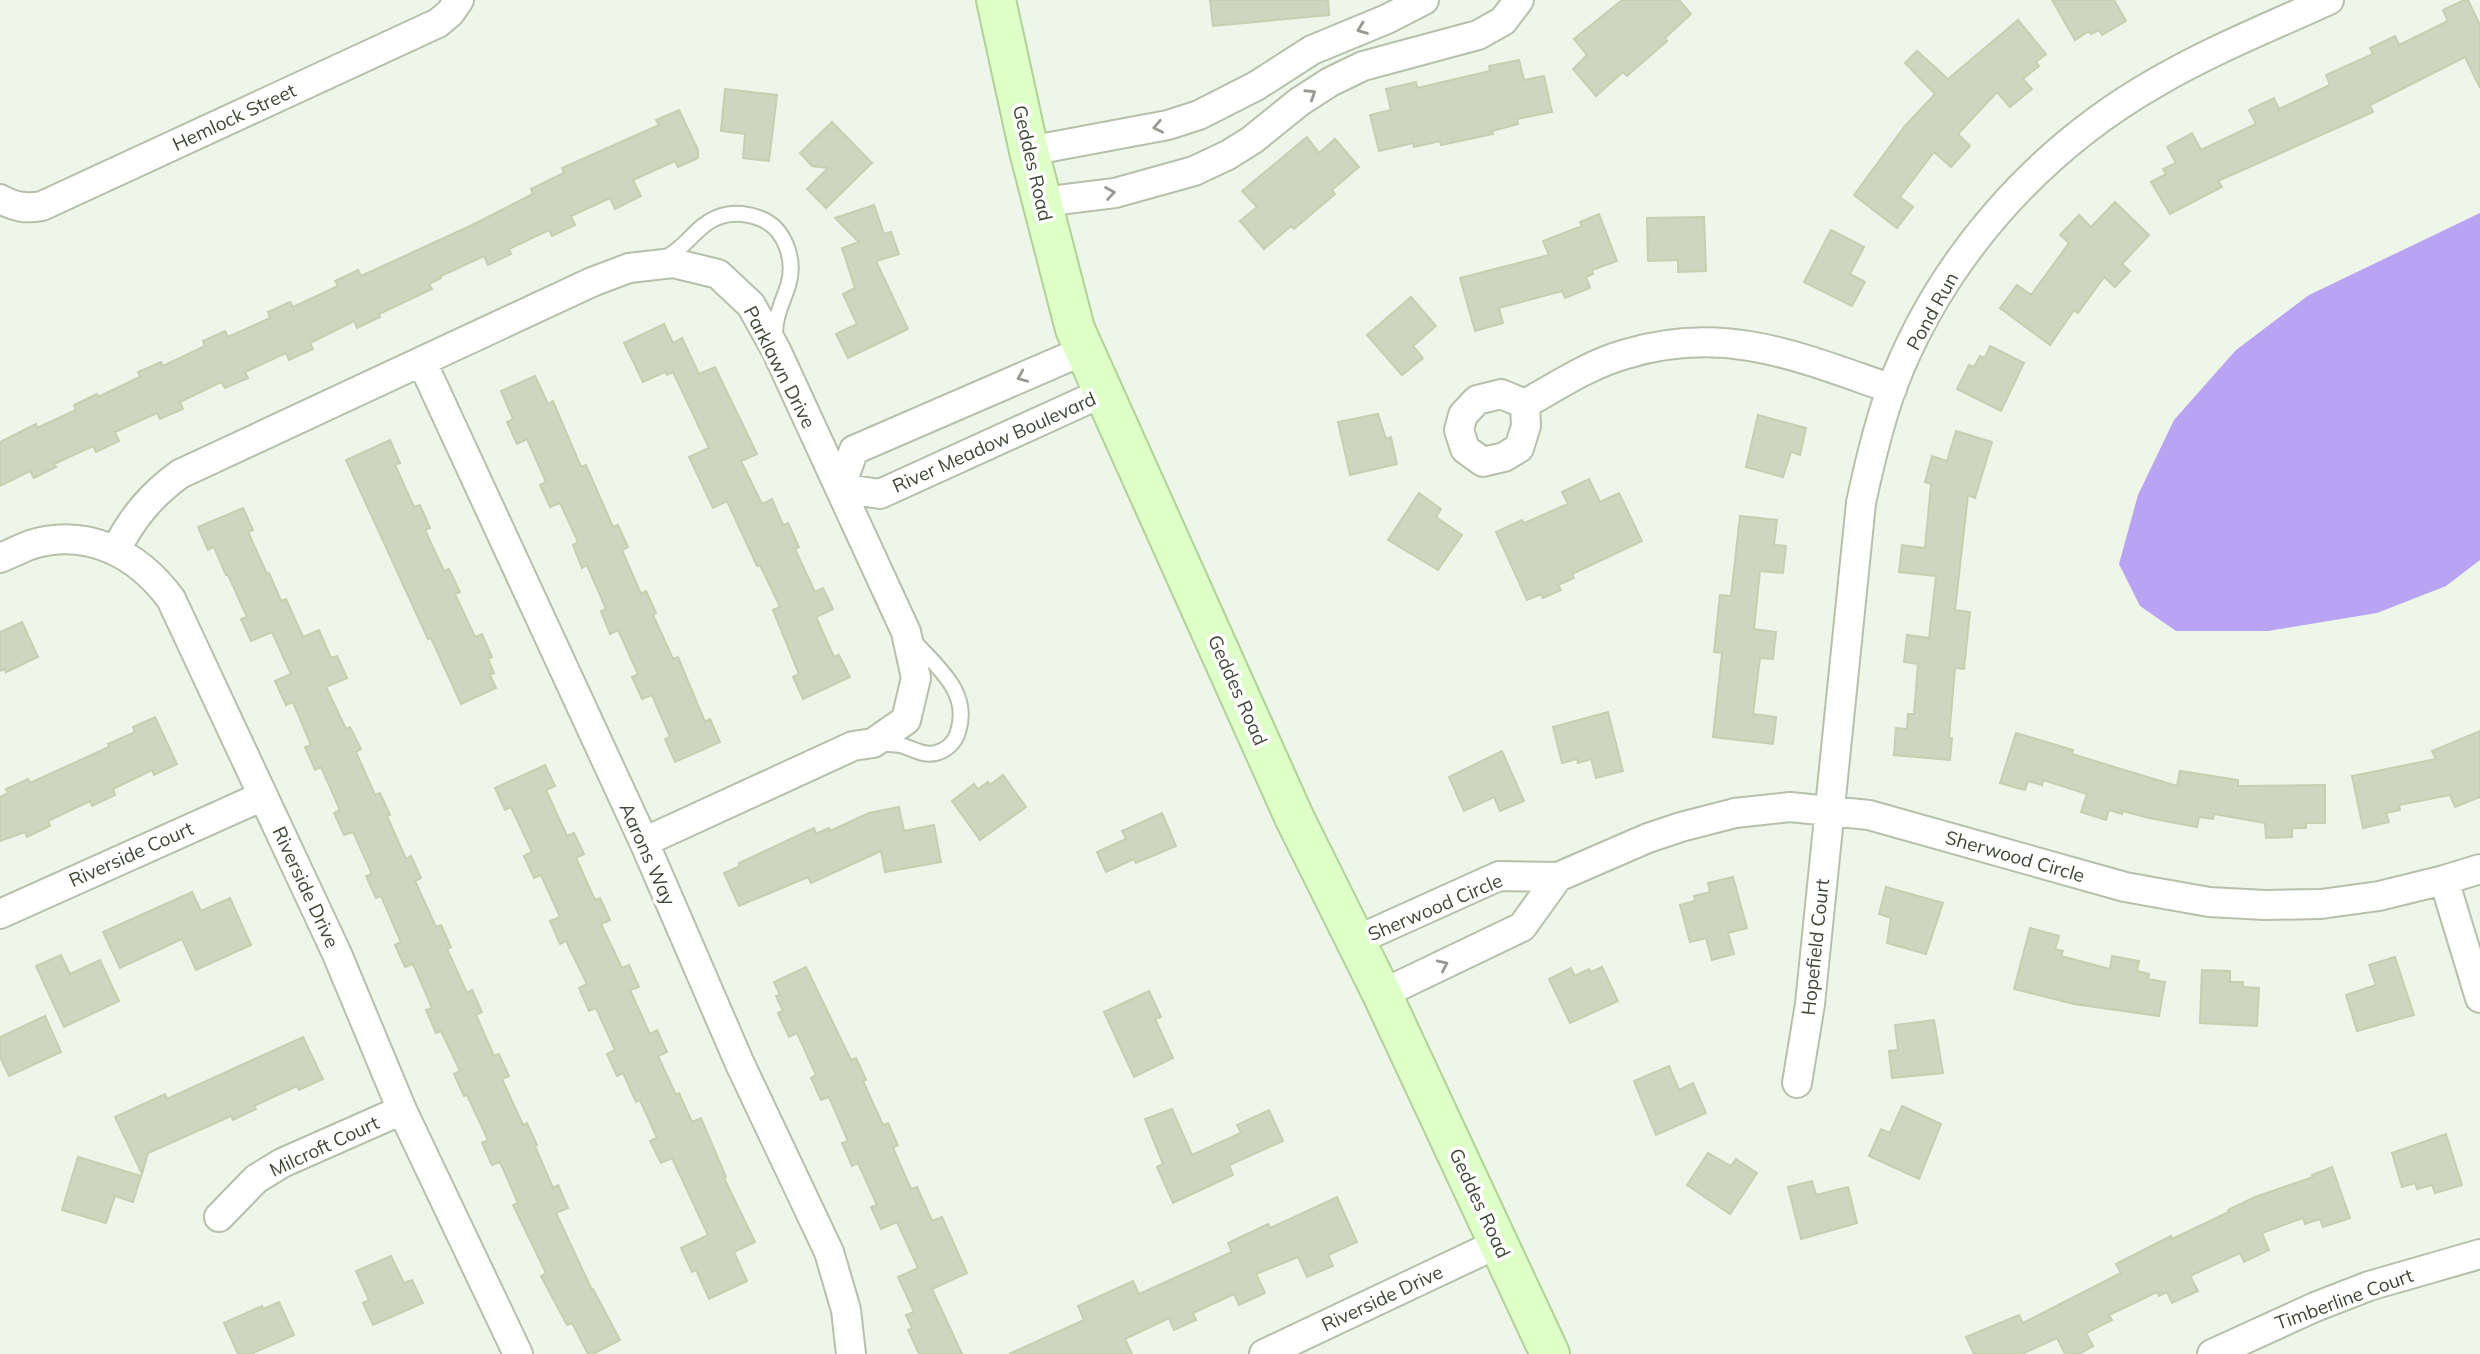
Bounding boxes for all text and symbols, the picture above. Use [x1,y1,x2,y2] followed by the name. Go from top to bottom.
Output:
[1356,20,1368,34] one-way arrow
[168,78,300,156] street label: Hemlock Street
[1303,90,1316,103] one-way arrow
[1008,103,1058,223] street label: Geddes Road
[1152,119,1164,134] one-way arrow
[1104,186,1116,201] one-way arrow
[1901,268,1963,354] street label: Pond Run
[739,302,821,432] street label: Parklawn Drive
[1017,369,1030,383] one-way arrow
[888,386,1100,498] street label: River Meadow Boulevard
[1203,631,1273,749] street label: Geddes Road
[615,799,681,909] street label: Aarons Way
[65,816,197,892] street label: Riverside Court
[267,822,345,952] street label: Riverside Drive
[1943,825,2087,887] street label: Sherwood Circle
[1364,868,1506,946] street label: Sherwood Circle
[1796,877,1834,1017] street label: Hopefield Court
[1436,959,1448,973] one-way arrow
[265,1110,383,1182] street label: Milcroft Court
[1444,1144,1516,1262] street label: Geddes Road
[1317,1259,1447,1337] street label: Riverside Drive
[2272,1263,2417,1335] street label: Timberline Court

